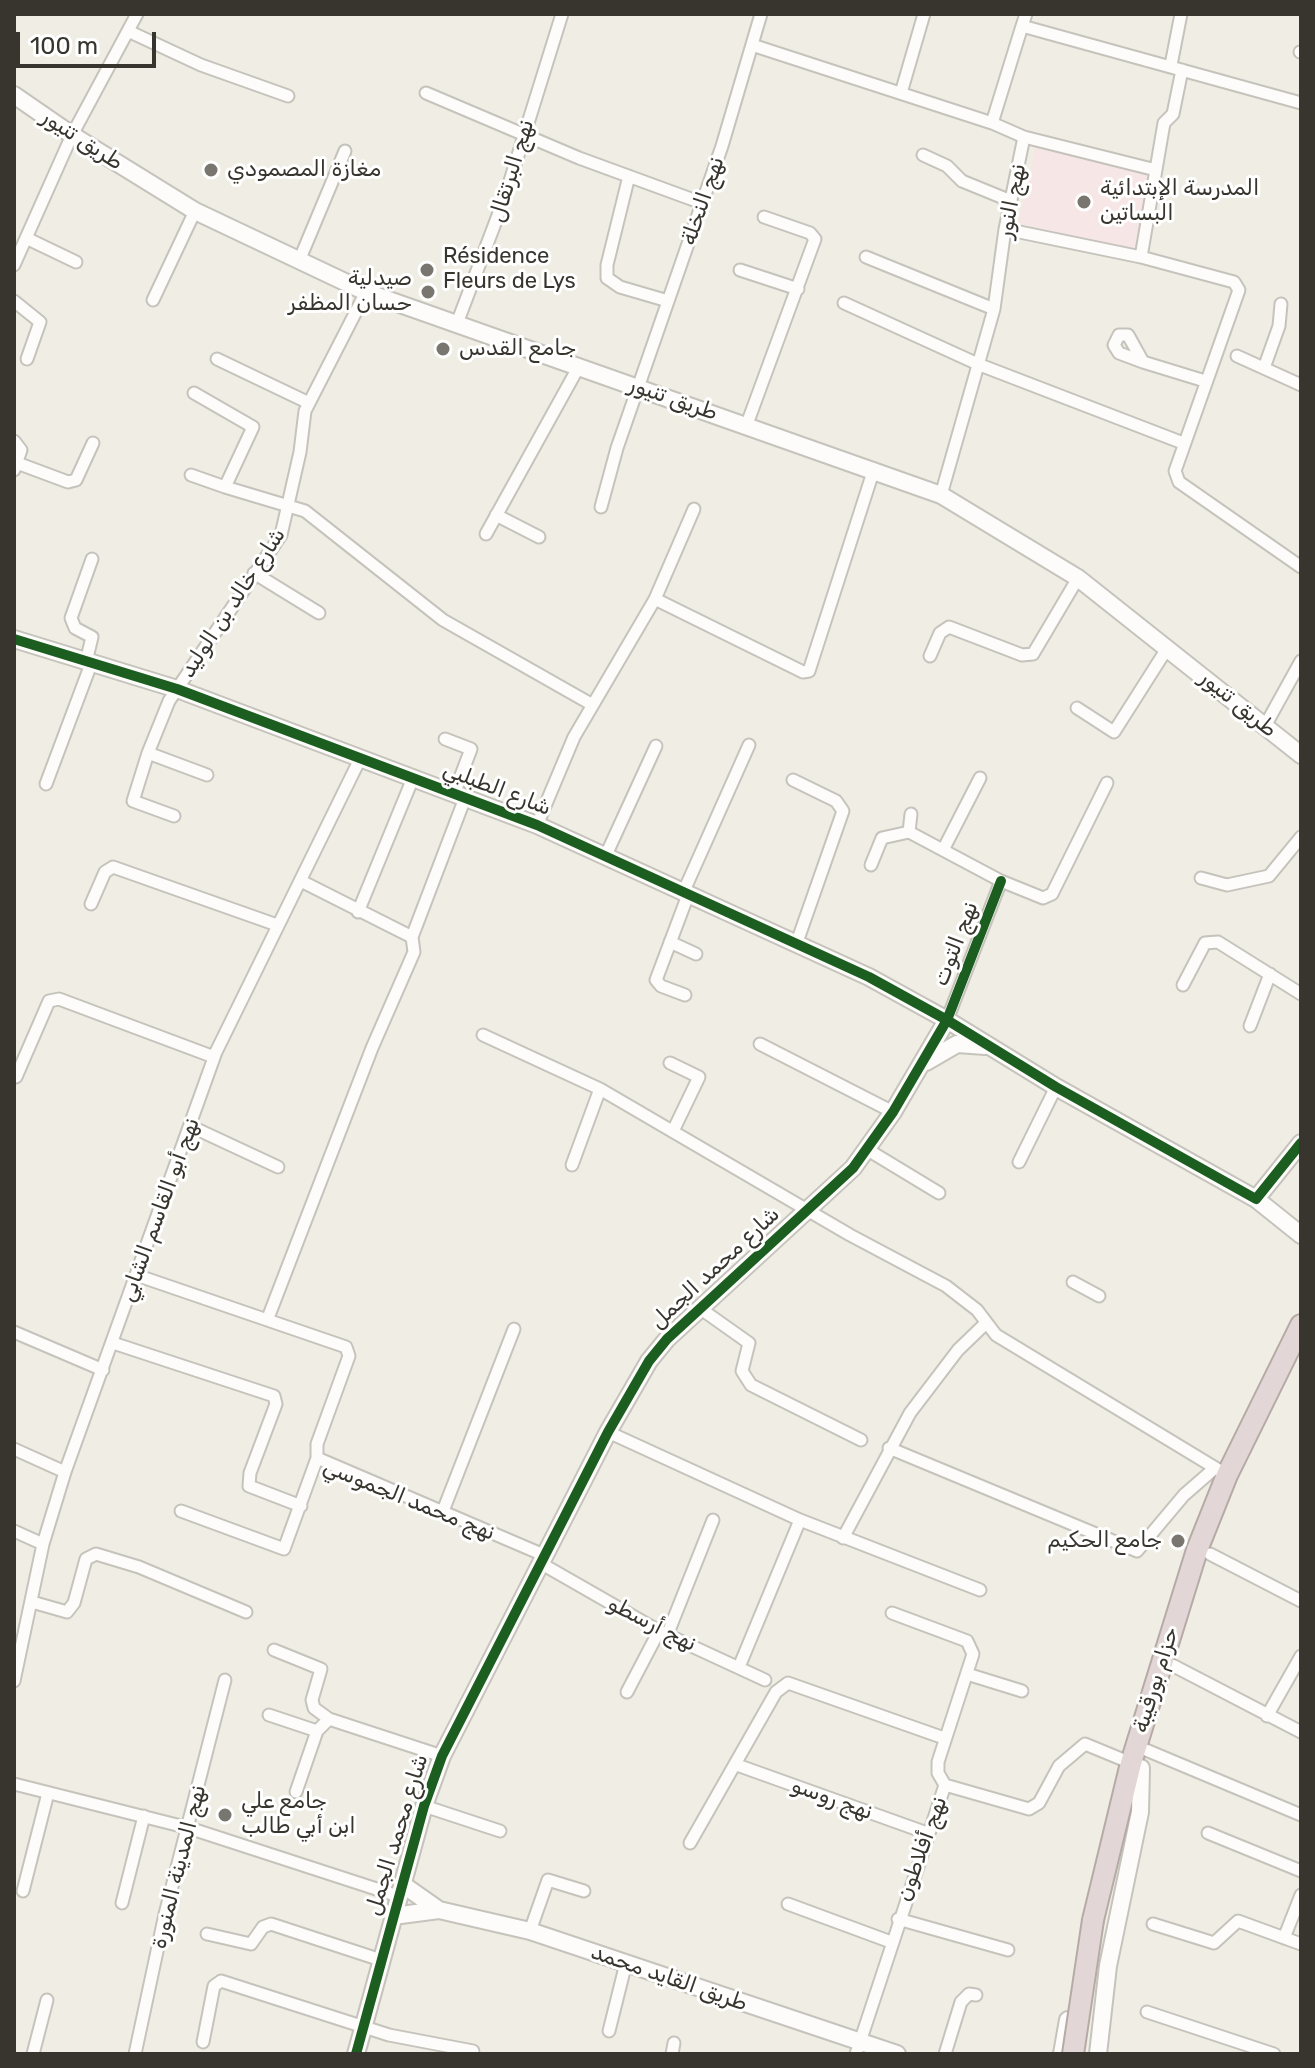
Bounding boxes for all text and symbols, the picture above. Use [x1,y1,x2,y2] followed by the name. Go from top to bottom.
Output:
[20,16,160,66] scale bar
[30,32,98,60] text: 100 m
[36,104,128,176] street label: طريق تنيور
[484,116,540,226] street label: نهج البرتقال
[676,153,730,249] street label: نهج النخلة
[227,157,381,183] place label: مغازة المصمودي
[202,161,220,179] marker: مغازة المصمودي
[992,161,1032,241] street label: نهج النور
[1100,176,1259,228] place label: المدرسة الإبتدائية البساتين
[1075,193,1093,211] marker: المدرسة الإبتدائية البساتين
[443,244,576,296] place label: Résidence Fleurs de Lys
[418,261,436,279] marker: Résidence Fleurs de Lys
[288,266,412,318] place label: صيدلية حسان المظفر
[419,283,437,301] marker: صيدلية حسان المظفر
[459,336,576,362] place label: جامع القدس
[434,340,452,358] marker: جامع القدس
[625,372,721,426] street label: طريق تنيور
[175,523,291,683] street label: شارع خالد بن الوليد
[1194,665,1282,743] street label: طريق تنيور
[439,756,555,822] street label: شارع الطبلبي
[928,898,984,990] street label: نهج التوت
[114,1114,206,1306] street label: نهج أبو القاسم الشابي
[645,1201,785,1335] street label: شارع محمد الجمل
[319,1453,499,1547] street label: نهج محمد الجموسي
[1047,1528,1162,1554] place label: جامع الحكيم
[1169,1532,1187,1550] marker: جامع الحكيم
[603,1590,701,1658] street label: نهج أرسطو
[1127,1624,1185,1736] street label: حزام بورقيبة
[360,1751,434,1919] street label: شارع محمد الجمل
[788,1772,876,1826] street label: نهج روسو
[146,1782,212,1952] street label: نهج المدينة المنورة
[241,1789,356,1840] place label: جامع علي ابن أبي طالب
[891,1793,953,1905] street label: نهج أفلاطون
[216,1806,234,1824] marker: جامع علي ابن أبي طالب
[587,1939,751,2017] street label: طريق القايد محمد

